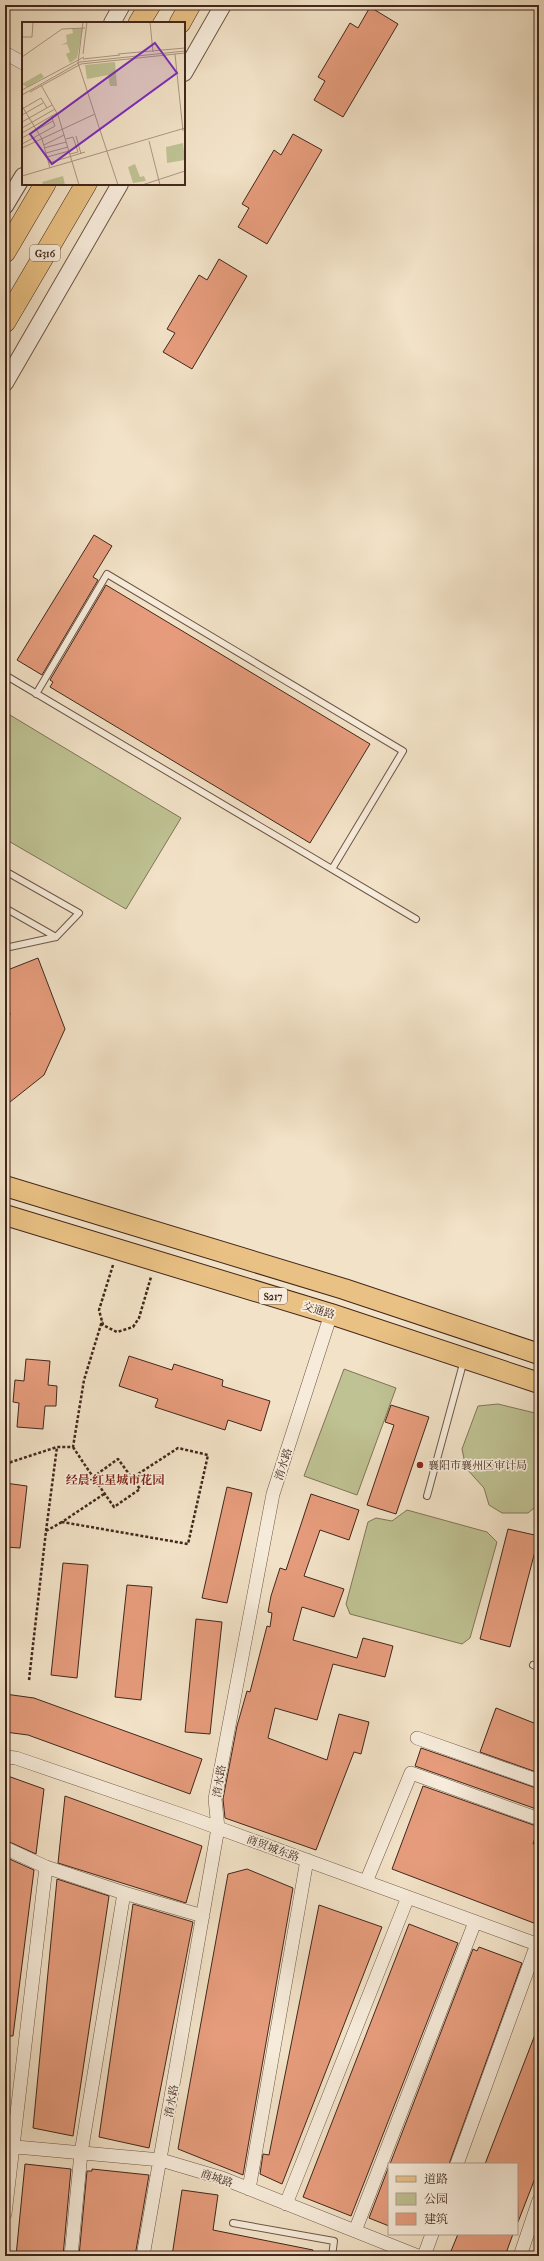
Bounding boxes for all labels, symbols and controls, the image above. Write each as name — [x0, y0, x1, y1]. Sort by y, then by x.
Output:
inset map — [22, 22, 185, 185]
road number: G316 — [30, 245, 60, 261]
road number: S217 — [259, 1288, 287, 1304]
street label: 交通路 — [301, 1299, 337, 1322]
street label: 淯水路 — [272, 1446, 295, 1482]
place label: 襄阳市襄州区审计局 — [428, 1459, 527, 1472]
marker: 襄阳市襄州区审计局 — [415, 1460, 425, 1470]
district label: 经晨·红星城市花园 — [66, 1473, 164, 1487]
street label: 淯水路 — [210, 1764, 228, 1798]
street label: 商贸城东路 — [245, 1833, 301, 1864]
street label: 淯水路 — [162, 2084, 181, 2118]
legend — [388, 2163, 518, 2235]
street label: 商城路 — [199, 2167, 235, 2190]
text: 道路 — [424, 2172, 448, 2186]
text: 公园 — [424, 2192, 448, 2206]
text: 建筑 — [424, 2212, 448, 2226]

